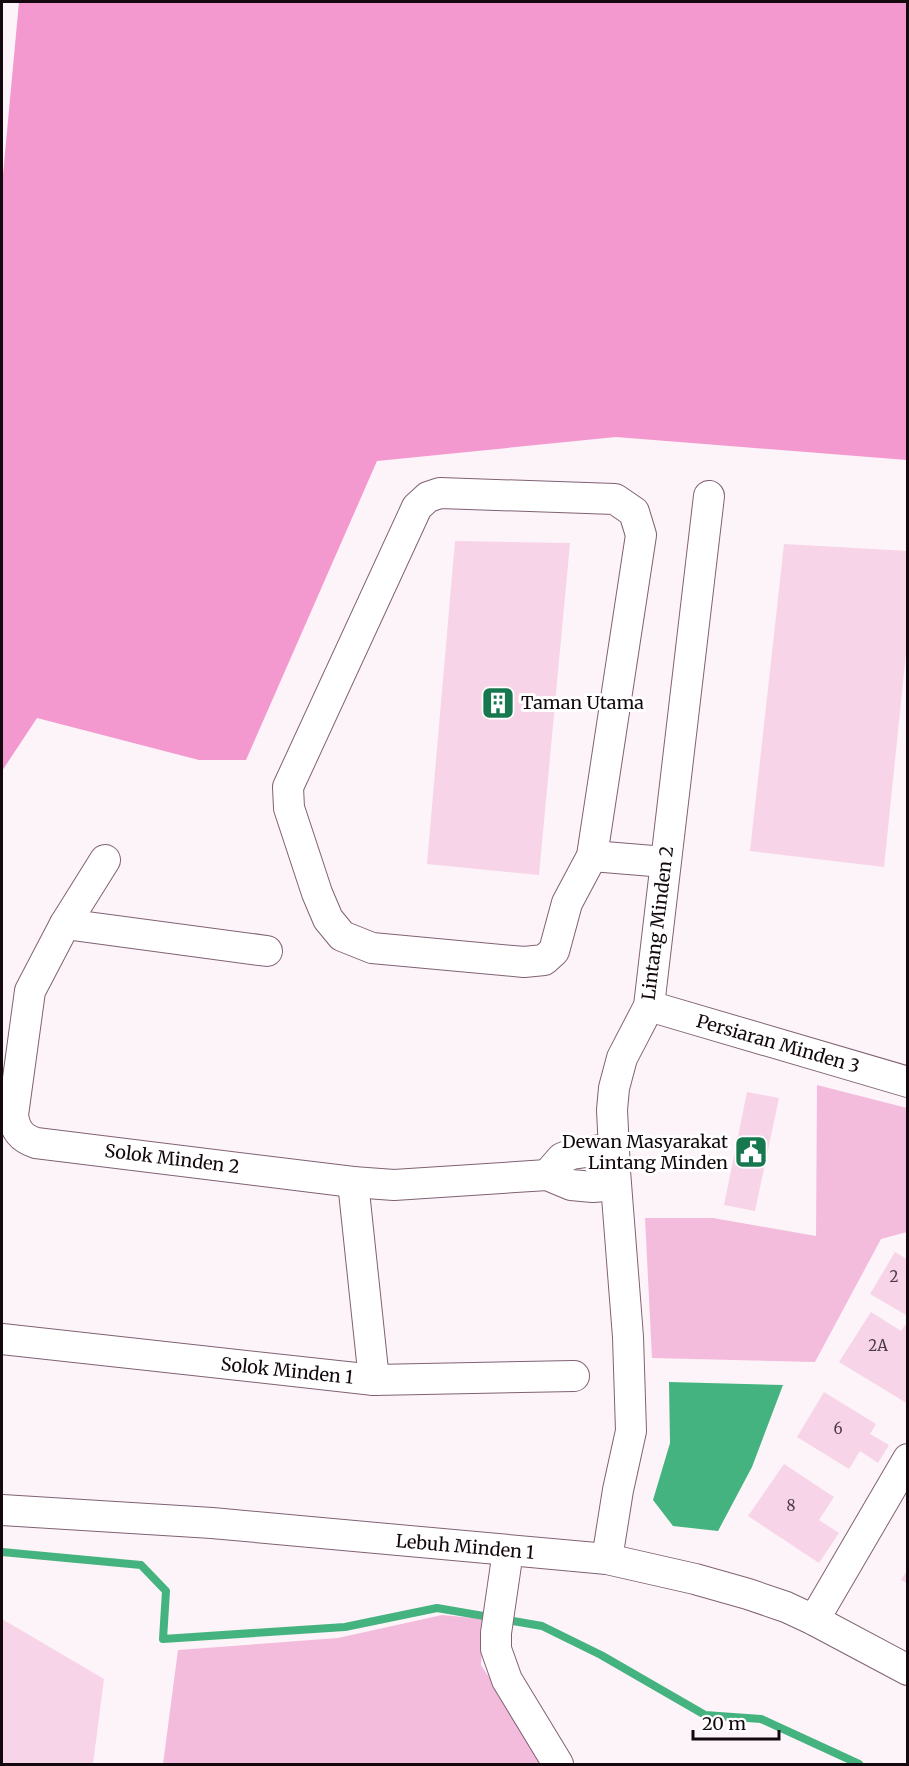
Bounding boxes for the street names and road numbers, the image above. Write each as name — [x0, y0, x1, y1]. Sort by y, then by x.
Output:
street label: Lintang Minden 2 — [637, 845, 678, 1001]
street label: Persiaran Minden 3 — [694, 1009, 862, 1078]
street label: Solok Minden 2 — [103, 1139, 241, 1178]
street label: Solok Minden 1 — [220, 1352, 354, 1389]
street label: Lebuh Minden 1 — [395, 1529, 535, 1564]

